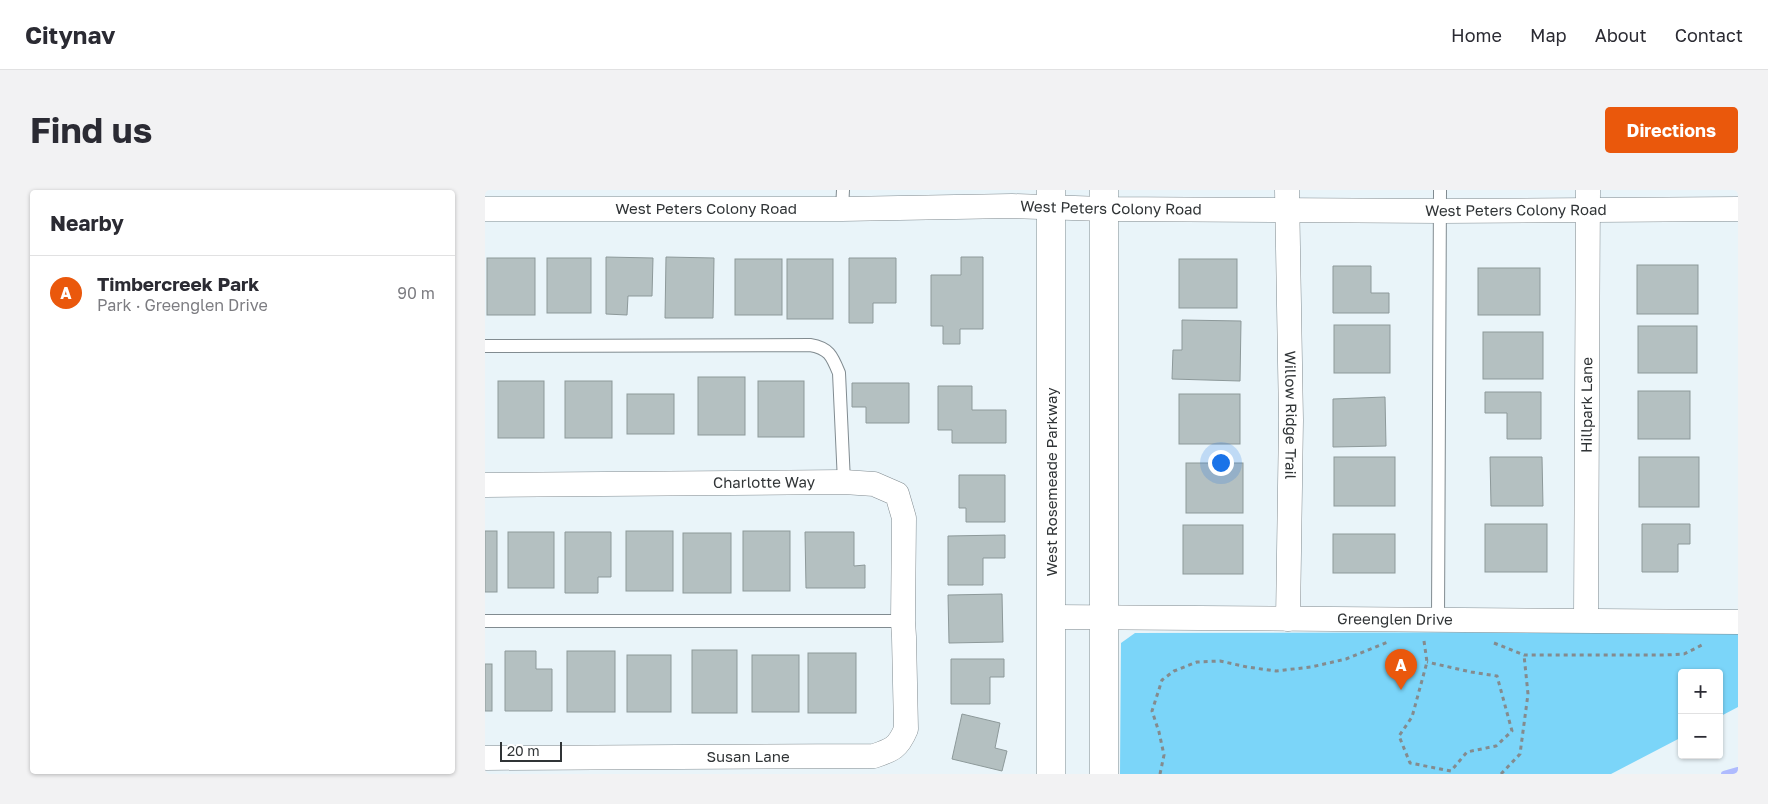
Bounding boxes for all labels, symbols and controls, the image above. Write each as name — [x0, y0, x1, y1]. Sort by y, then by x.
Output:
text: Citynav — [25, 20, 115, 49]
text: Home — [1451, 24, 1502, 46]
text: Map — [1530, 24, 1567, 46]
text: About — [1595, 24, 1647, 46]
text: Contact — [1675, 24, 1743, 46]
button: Directions — [1605, 107, 1738, 153]
text: Find us — [30, 109, 152, 151]
street label: West Peters Colony Road — [1020, 196, 1202, 218]
street label: West Peters Colony Road — [615, 199, 797, 217]
street label: West Peters Colony Road — [1425, 200, 1607, 219]
text: Nearby — [50, 210, 124, 236]
text: Timbercreek Park — [97, 272, 259, 295]
text: A — [60, 283, 72, 303]
text: 90 m — [397, 283, 435, 303]
text: Park · Greenglen Drive — [97, 295, 268, 315]
street label: Willow Ridge Trail — [1282, 350, 1301, 480]
street label: Hillpark Lane — [1577, 357, 1595, 453]
street label: West Rosemeade Parkway — [1042, 387, 1060, 577]
your location — [1208, 450, 1234, 476]
street label: Charlotte Way — [713, 472, 816, 491]
street label: Greenglen Drive — [1337, 609, 1453, 628]
pin: A — [1385, 649, 1417, 690]
map controls — [1678, 669, 1723, 759]
button: + — [1678, 669, 1723, 714]
button: − — [1678, 714, 1723, 759]
scale bar — [500, 739, 563, 762]
text: 20 m — [507, 742, 540, 759]
street label: Susan Lane — [706, 747, 790, 765]

